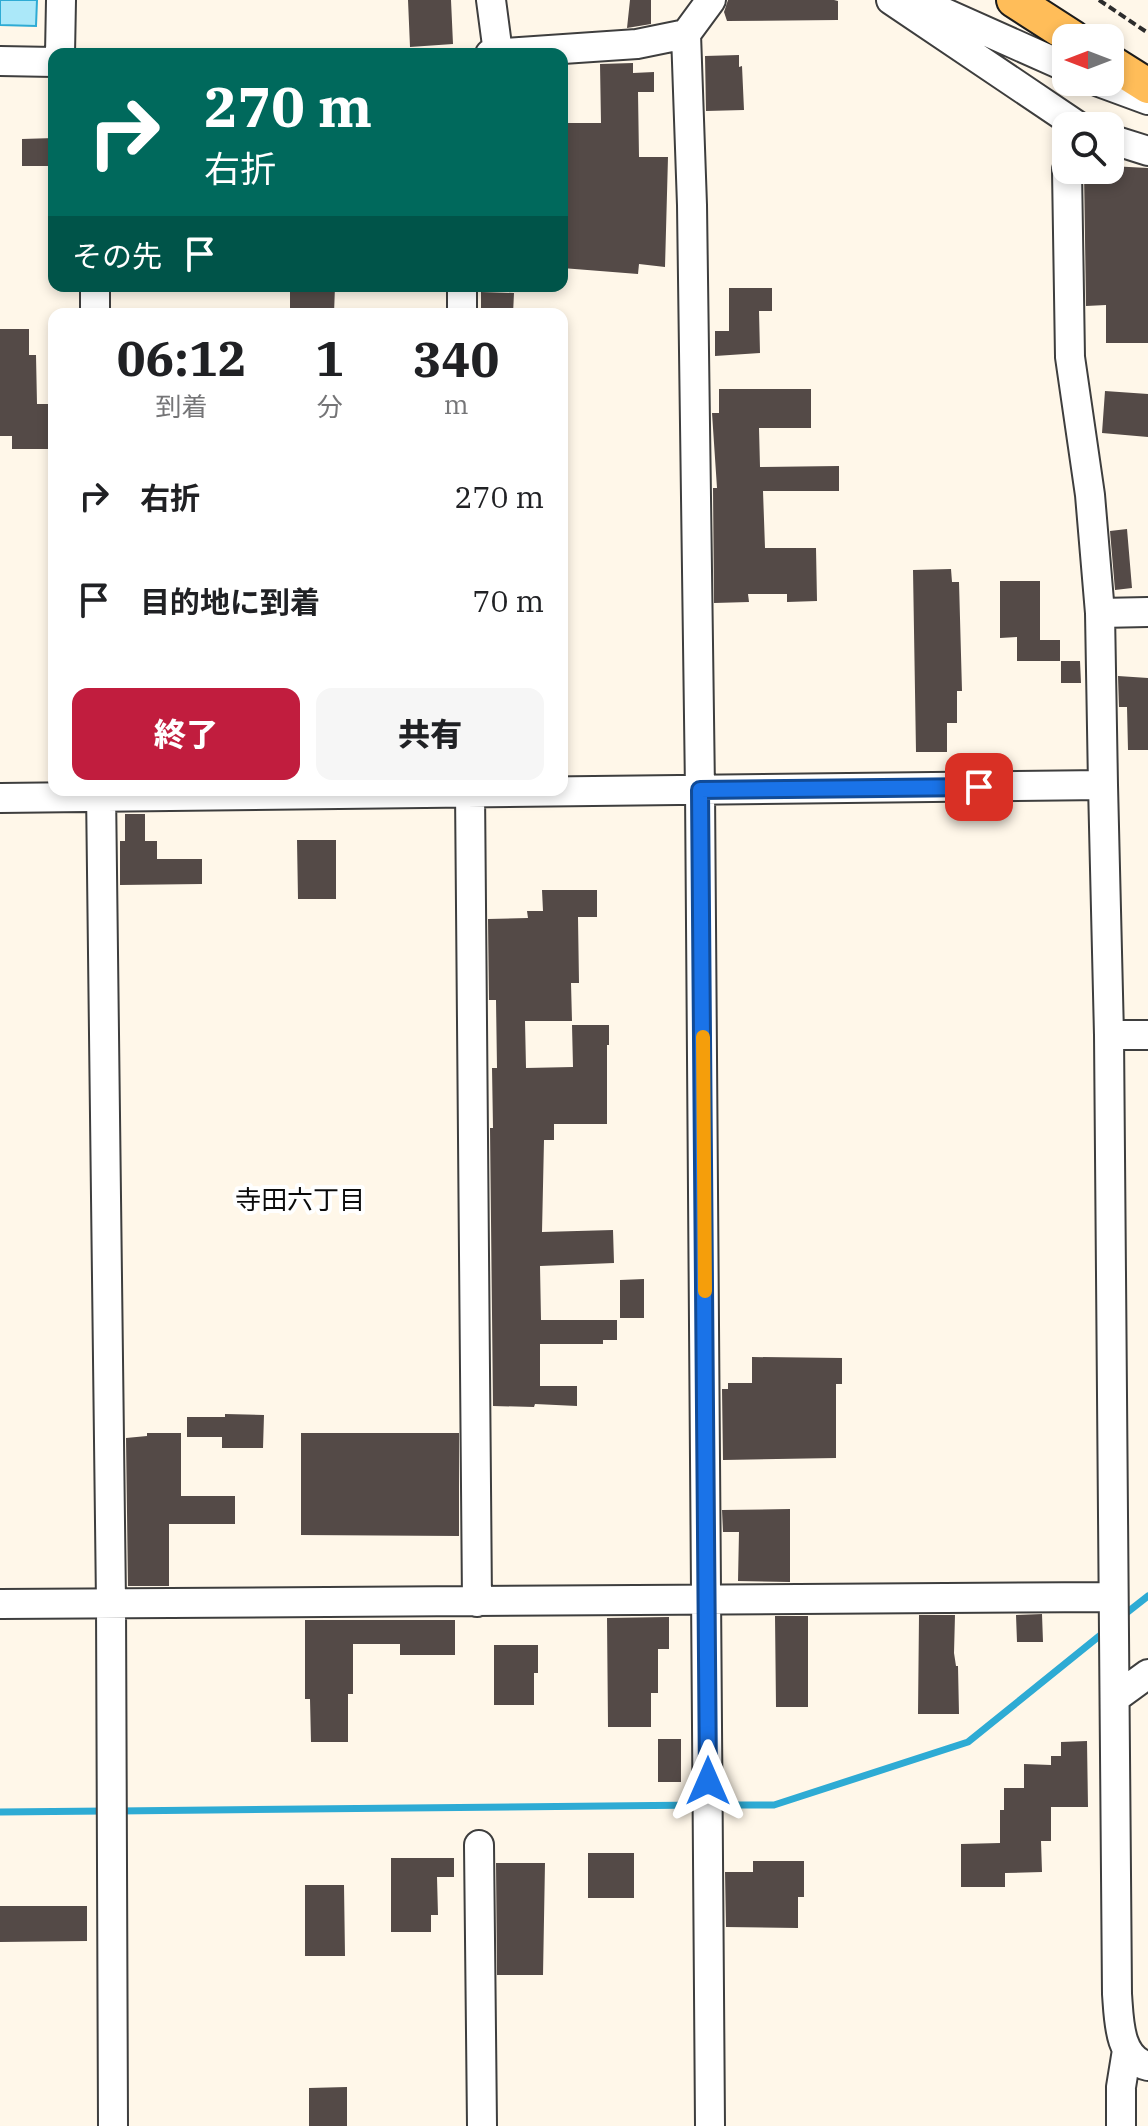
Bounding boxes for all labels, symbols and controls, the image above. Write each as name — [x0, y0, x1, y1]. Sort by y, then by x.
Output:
north arrow — [1052, 24, 1124, 96]
map controls — [1052, 24, 1124, 184]
text: 270 m — [204, 70, 372, 142]
icon: right — [72, 80, 176, 184]
button: search — [1052, 112, 1124, 184]
text: 右折 — [204, 145, 276, 192]
icon: arrive — [178, 232, 222, 276]
text: その先 — [72, 236, 162, 275]
text: 06:12 — [117, 327, 247, 389]
text: 1 — [315, 327, 344, 389]
text: 340 — [413, 328, 499, 390]
text: m — [444, 387, 468, 421]
text: 到着 — [156, 389, 208, 423]
text: 分 — [317, 389, 343, 423]
icon: right — [72, 474, 116, 518]
text: 270 m — [454, 477, 544, 516]
text: 右折 — [140, 478, 200, 517]
icon: arrive — [72, 578, 116, 622]
text: 70 m — [472, 581, 544, 620]
text: 目的地に到着 — [140, 582, 320, 621]
button: 終了 — [72, 688, 300, 780]
button: 共有 — [316, 688, 544, 780]
pin — [945, 753, 1013, 821]
icon: arrive — [957, 765, 1001, 809]
district label: 寺田六丁目 — [235, 1182, 365, 1216]
position arrow — [666, 1739, 750, 1823]

